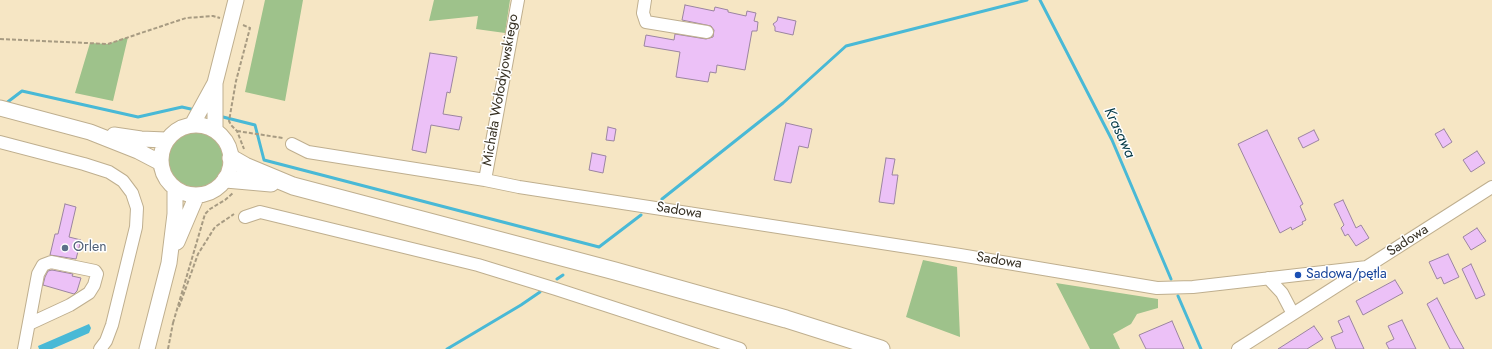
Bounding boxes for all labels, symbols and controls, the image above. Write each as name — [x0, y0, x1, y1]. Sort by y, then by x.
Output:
street label: Michała Wołodyjowskiego — [479, 13, 523, 167]
water label: Krasawa — [1099, 105, 1139, 161]
street label: Sadowa — [655, 199, 703, 223]
street label: Sadowa — [1384, 221, 1432, 261]
place label: Orlen — [73, 240, 107, 256]
marker: Orlen — [60, 243, 70, 253]
street label: Sadowa — [975, 249, 1023, 273]
place label: Sadowa/pętla — [1306, 267, 1387, 283]
marker: Sadowa/pętla — [1293, 270, 1303, 280]

